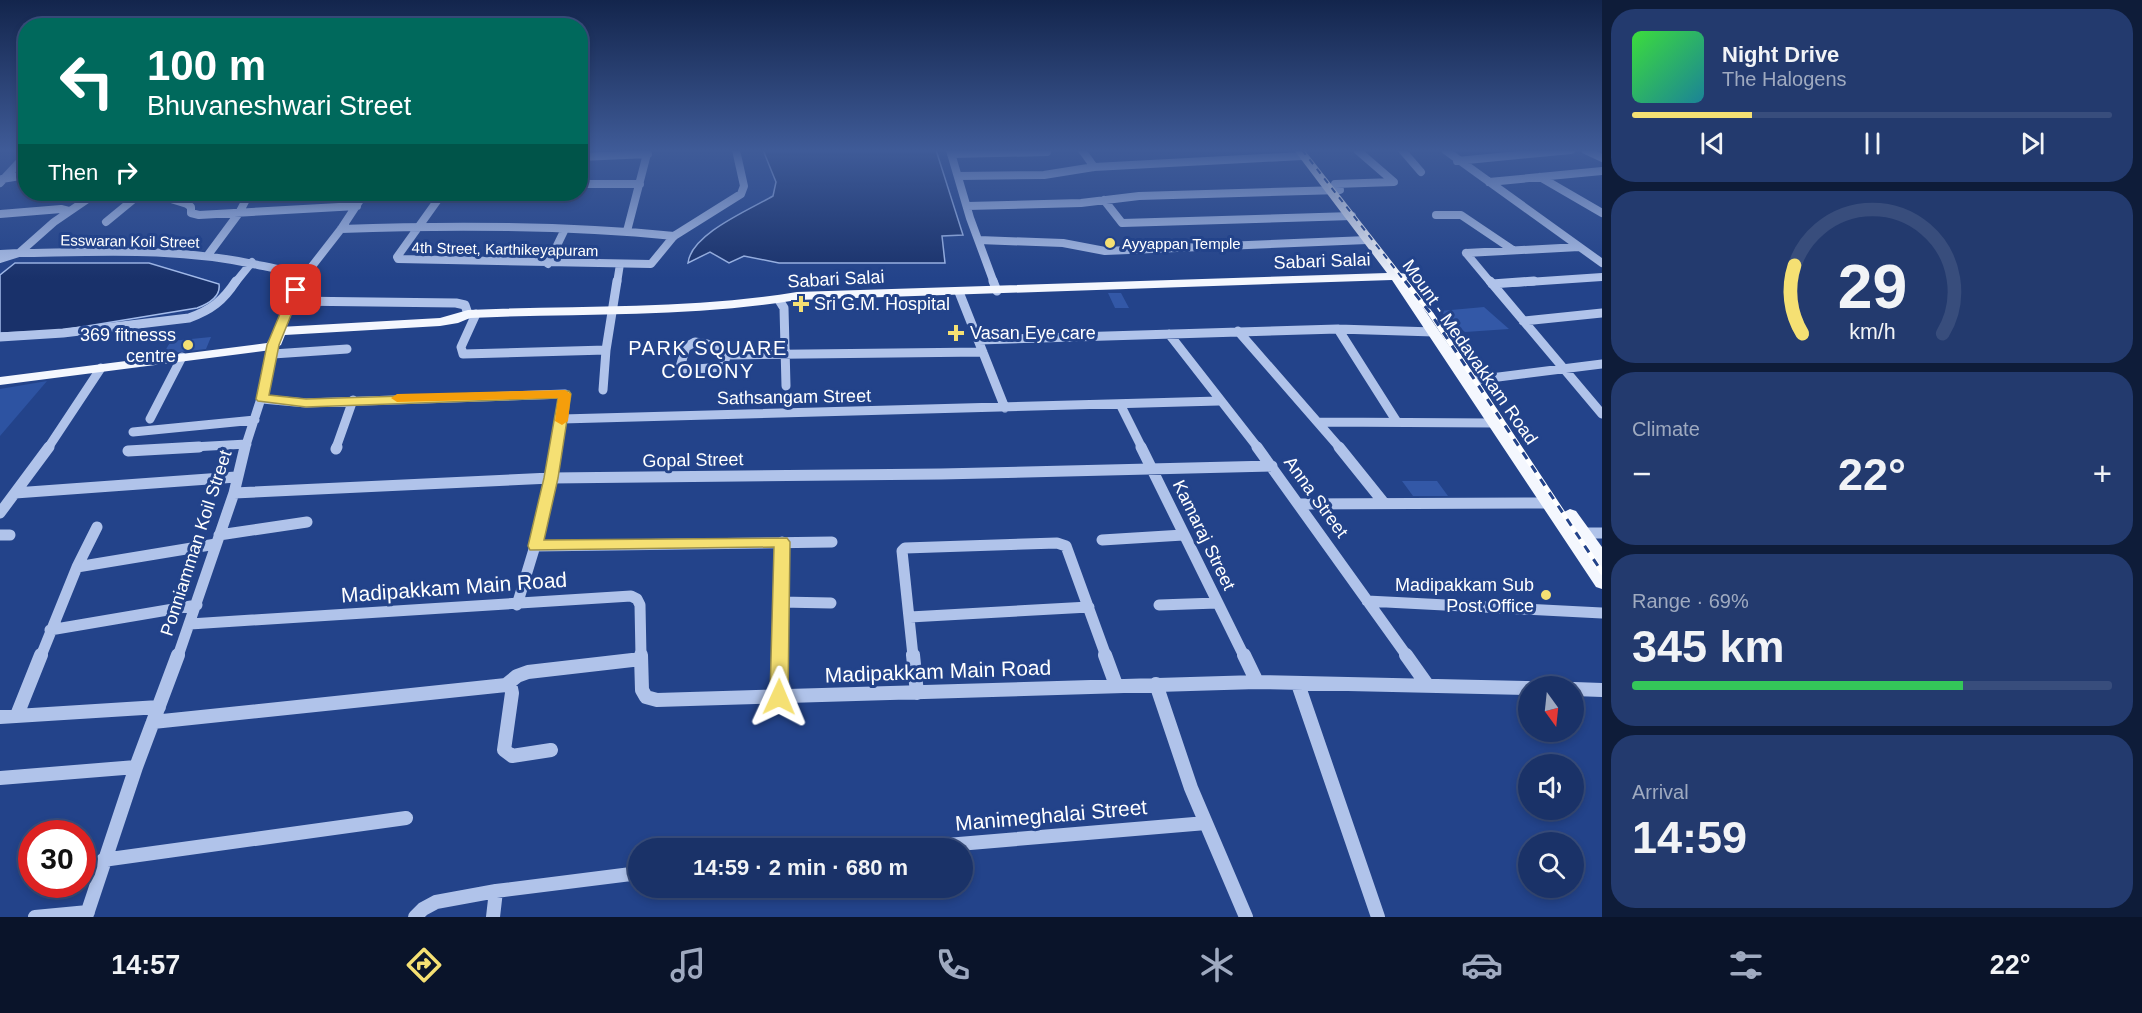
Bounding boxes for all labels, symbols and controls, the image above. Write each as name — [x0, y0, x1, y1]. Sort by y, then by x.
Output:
icon: left — [48, 42, 126, 120]
text: 100 m — [147, 42, 266, 89]
text: Night Drive — [1722, 42, 1839, 67]
text: The Halogens — [1722, 68, 1847, 90]
text: Bhuvaneshwari Street — [147, 91, 411, 121]
icon: previous — [1696, 127, 1729, 160]
icon: pause — [1856, 127, 1889, 160]
icon: next — [2016, 127, 2049, 160]
icon: right — [110, 156, 143, 189]
text: Then — [48, 160, 98, 185]
street label: Esswaran Koil Street — [60, 231, 201, 251]
place label: Ayyappan Temple — [1122, 235, 1241, 252]
marker: Ayyappan Temple — [1103, 236, 1117, 250]
street label: 4th Street, Karthikeyapuram — [411, 239, 599, 259]
street label: Sabari Salai — [1273, 249, 1371, 273]
text: 29 — [1837, 252, 1907, 321]
street label: Mount - Medavakkam Road — [1398, 256, 1542, 448]
pin — [270, 264, 321, 315]
street label: Sabari Salai — [787, 266, 885, 292]
icon: arrive — [279, 273, 312, 306]
place label: Sri G.M. Hospital — [814, 294, 950, 314]
marker: Sri G.M. Hospital — [792, 295, 810, 313]
text: km/h — [1849, 320, 1895, 344]
place label: Vasan Eye care — [970, 323, 1096, 343]
marker: Vasan Eye care — [947, 324, 965, 342]
place label: 369 fitnesss centre — [80, 325, 176, 366]
district label: PARK SQUARE COLONY — [628, 337, 788, 382]
marker: 369 fitnesss centre — [181, 338, 195, 352]
street label: Sathsangam Street — [717, 386, 871, 408]
text: Climate — [1632, 418, 1700, 440]
street label: Ponniamman Koil Street — [156, 448, 236, 638]
street label: Gopal Street — [642, 449, 744, 471]
text: 22° — [1838, 449, 1906, 500]
street label: Anna Street — [1280, 453, 1352, 541]
text: − — [1632, 455, 1651, 492]
text: + — [2093, 455, 2112, 492]
street label: Kamaraj Street — [1169, 477, 1239, 593]
street label: Madipakkam Main Road — [340, 568, 568, 606]
place label: Madipakkam Sub Post Office — [1395, 575, 1534, 616]
marker: Madipakkam Sub Post Office — [1539, 588, 1553, 602]
text: Range · 69% — [1632, 590, 1749, 612]
text: 345 km — [1632, 621, 1785, 672]
street label: Madipakkam Main Road — [824, 656, 1052, 686]
position arrow — [747, 665, 811, 729]
north arrow — [1518, 676, 1584, 742]
map controls — [1518, 676, 1584, 898]
button: sound — [1518, 754, 1584, 820]
text: Arrival — [1632, 781, 1689, 803]
street label: Manimeghalai Street — [954, 795, 1148, 835]
text: 14:59 — [1632, 812, 1747, 863]
speed limit sign: 30 — [18, 820, 96, 898]
button: search — [1518, 832, 1584, 898]
text: 14:59 · 2 min · 680 m — [693, 855, 908, 880]
icon: directions — [403, 944, 445, 986]
icon: music — [667, 944, 709, 986]
icon: phone — [932, 944, 974, 986]
icon: climate — [1196, 944, 1238, 986]
icon: car — [1461, 944, 1503, 986]
icon: filters — [1725, 944, 1767, 986]
text: 14:57 — [111, 950, 180, 980]
text: 22° — [1990, 950, 2031, 980]

